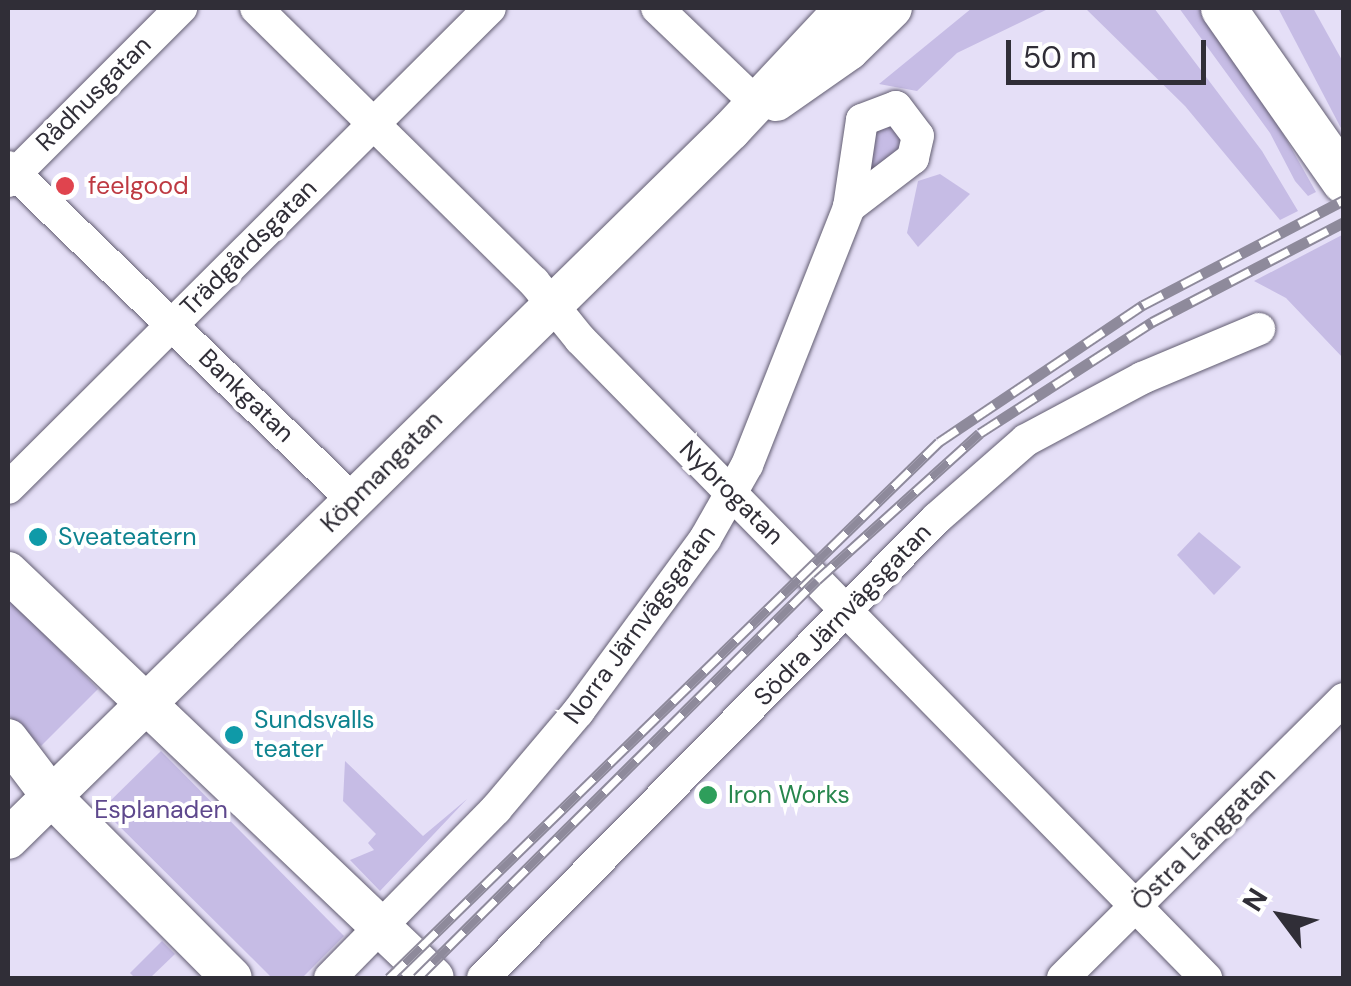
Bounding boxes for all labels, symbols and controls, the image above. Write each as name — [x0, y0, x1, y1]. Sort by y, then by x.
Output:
scale bar — [1011, 20, 1211, 82]
street label: Rådhusgatan — [30, 30, 158, 158]
text: 50 m — [1023, 38, 1097, 77]
place label: feelgood — [88, 171, 189, 201]
marker: feelgood — [52, 173, 78, 199]
street label: Trädgårdsgatan — [175, 174, 323, 322]
street label: Bankgatan — [192, 343, 300, 449]
street label: Köpmangatan — [315, 405, 449, 539]
street label: Nybrogatan — [673, 435, 789, 551]
street label: Södra Järnvägsgatan — [748, 518, 938, 712]
street label: Norra Järnvägsgatan — [558, 520, 722, 730]
place label: Sveateatern — [58, 522, 197, 552]
marker: Sveateatern — [27, 526, 49, 548]
place label: Sundsvalls teater — [254, 706, 375, 765]
marker: Sundsvalls teater — [223, 724, 245, 746]
street label: Östra Långgatan — [1126, 761, 1282, 917]
place label: Iron Works — [728, 780, 850, 810]
marker: Iron Works — [697, 784, 719, 806]
park label: Esplanaden — [94, 795, 228, 825]
north arrow — [1231, 866, 1331, 966]
text: N — [1234, 881, 1276, 918]

